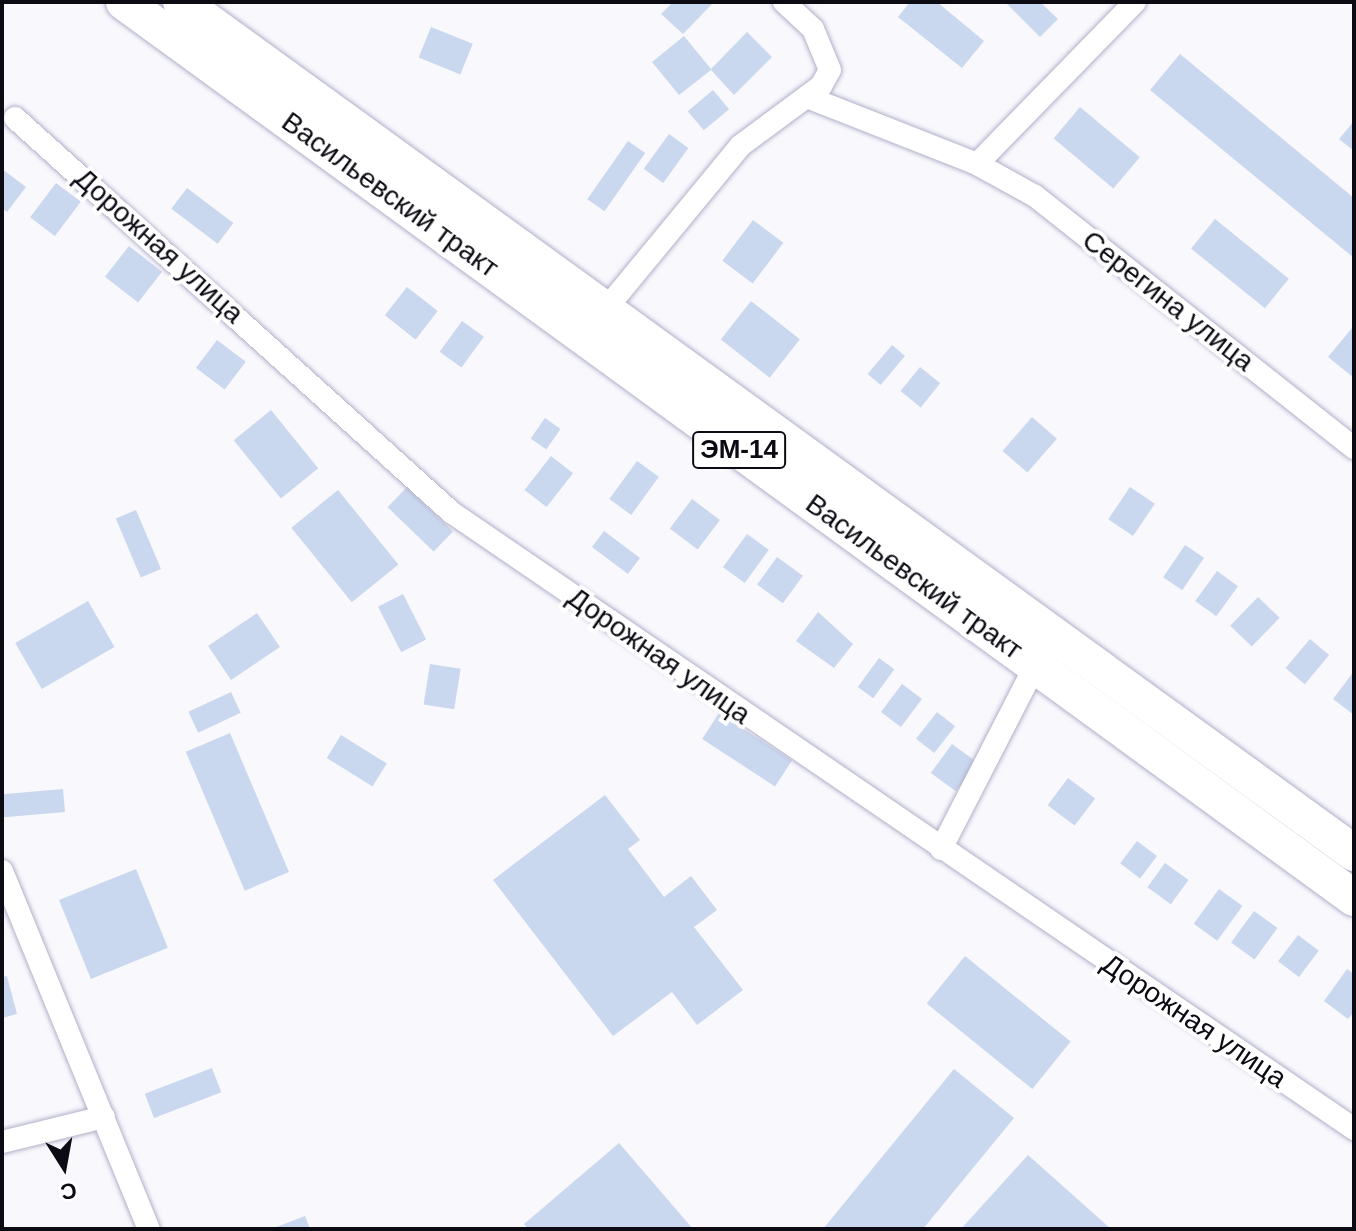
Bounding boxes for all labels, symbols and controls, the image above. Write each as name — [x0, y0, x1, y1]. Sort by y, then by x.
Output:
street label: Васильевский тракт — [275, 105, 505, 285]
street label: Дорожная улица — [68, 161, 250, 331]
street label: Серегина улица — [1075, 224, 1261, 378]
road number: ЭМ-14 — [691, 428, 787, 472]
street label: Васильевский тракт — [799, 487, 1029, 667]
street label: Дорожная улица — [561, 580, 757, 732]
street label: Дорожная улица — [1095, 947, 1293, 1095]
north arrow — [24, 1127, 104, 1207]
text: С — [58, 1177, 79, 1205]

